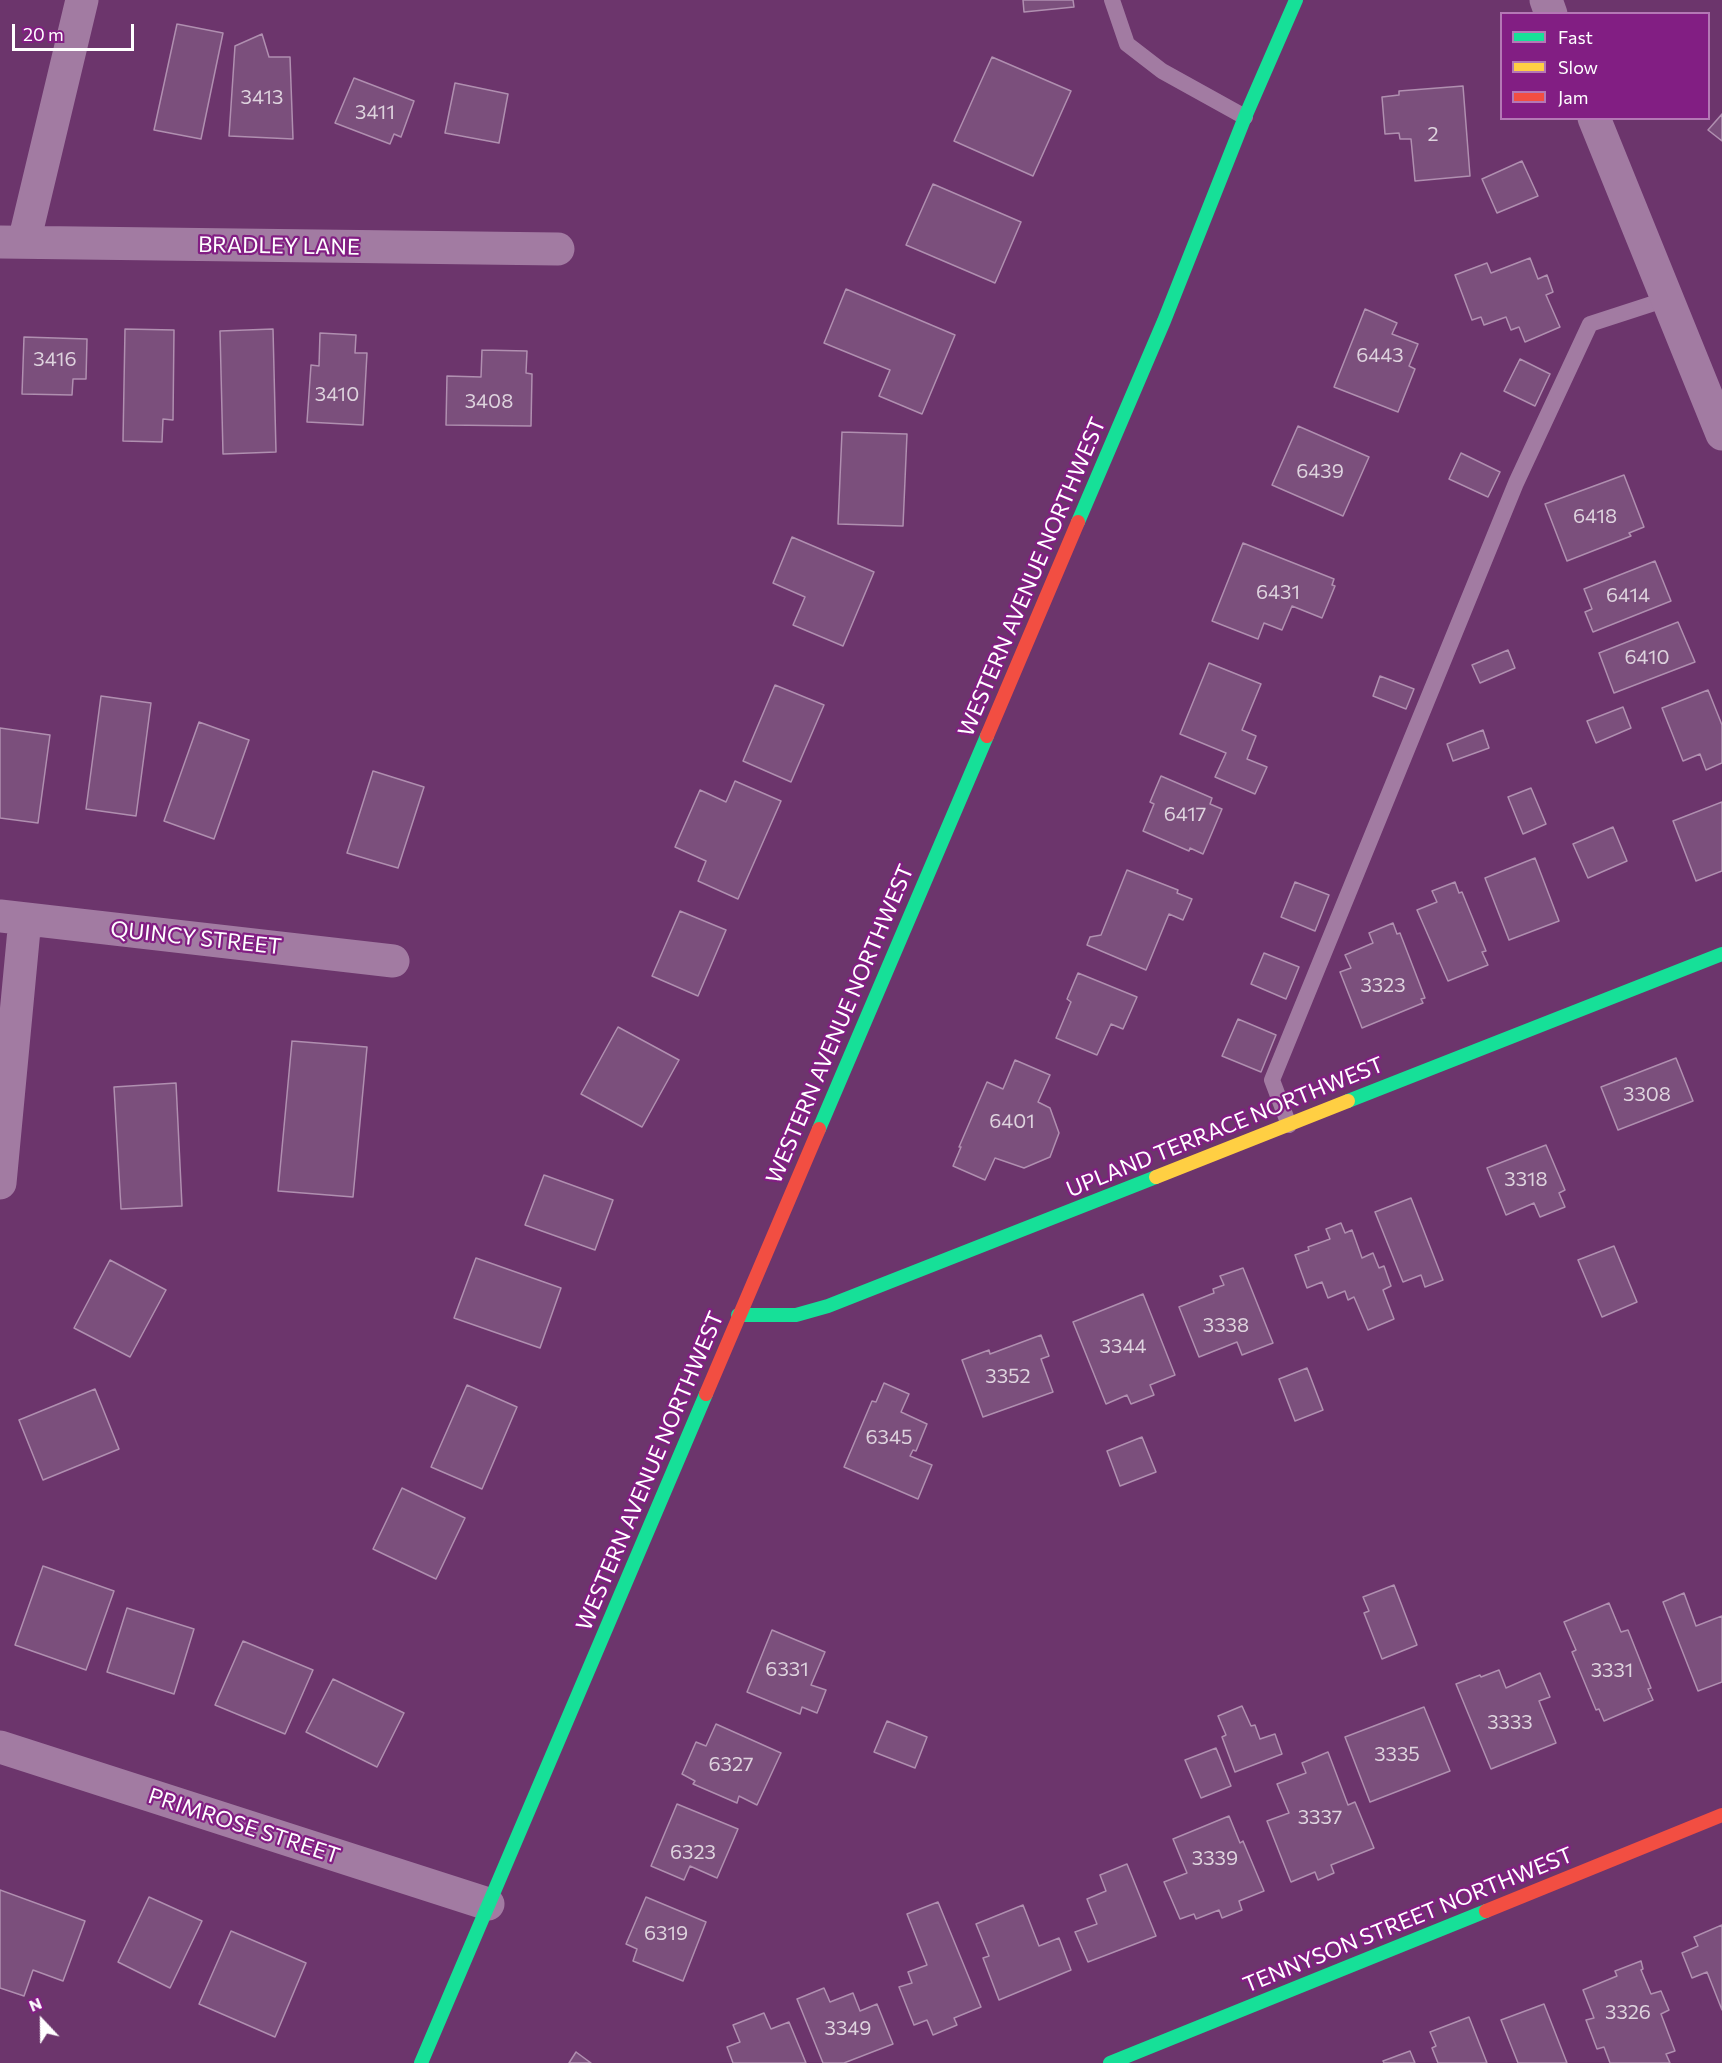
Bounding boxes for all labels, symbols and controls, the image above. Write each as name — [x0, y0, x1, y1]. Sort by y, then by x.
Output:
scale bar — [15, 12, 136, 50]
legend — [1500, 12, 1710, 120]
text: 20 m — [23, 23, 64, 45]
text: Fast — [1558, 26, 1593, 48]
text: Slow — [1558, 56, 1598, 78]
house number: 3413 — [241, 85, 283, 109]
text: Jam — [1558, 86, 1588, 108]
house number: 3411 — [355, 100, 395, 124]
house number: 2 — [1427, 122, 1439, 146]
street label: BRADLEY LANE — [198, 231, 360, 261]
house number: 6443 — [1356, 343, 1404, 367]
house number: 3416 — [33, 347, 77, 371]
house number: 3410 — [315, 382, 359, 406]
house number: 3408 — [465, 389, 513, 413]
street label: WESTERN AVENUE NORTHWEST — [953, 413, 1111, 741]
house number: 6439 — [1296, 459, 1344, 483]
house number: 6418 — [1573, 504, 1617, 528]
house number: 6431 — [1256, 580, 1300, 604]
house number: 6414 — [1606, 583, 1650, 607]
house number: 6410 — [1624, 645, 1670, 669]
house number: 6417 — [1164, 802, 1206, 826]
street label: WESTERN AVENUE NORTHWEST — [761, 860, 919, 1188]
street label: QUINCY STREET — [109, 916, 283, 960]
house number: 3323 — [1360, 973, 1406, 997]
street label: UPLAND TERRACE NORTHWEST — [1063, 1051, 1387, 1203]
house number: 3308 — [1623, 1082, 1671, 1106]
house number: 6401 — [989, 1109, 1035, 1133]
house number: 3318 — [1504, 1167, 1548, 1191]
street label: WESTERN AVENUE NORTHWEST — [571, 1307, 729, 1635]
house number: 3338 — [1203, 1313, 1249, 1337]
house number: 3344 — [1100, 1334, 1146, 1358]
house number: 3352 — [985, 1364, 1031, 1388]
house number: 6345 — [866, 1425, 912, 1449]
house number: 6331 — [765, 1657, 809, 1681]
house number: 3331 — [1591, 1658, 1633, 1682]
house number: 3333 — [1487, 1710, 1533, 1734]
house number: 3335 — [1374, 1742, 1420, 1766]
house number: 6327 — [708, 1752, 754, 1776]
street label: PRIMROSE STREET — [145, 1783, 343, 1869]
house number: 3337 — [1298, 1805, 1342, 1829]
house number: 6323 — [670, 1840, 716, 1864]
street label: TENNYSON STREET NORTHWEST — [1239, 1842, 1577, 1998]
house number: 3339 — [1192, 1846, 1238, 1870]
house number: 6319 — [644, 1921, 688, 1945]
north arrow — [12, 1991, 72, 2051]
text: N — [26, 1993, 44, 2015]
house number: 3326 — [1605, 2000, 1651, 2024]
house number: 3349 — [825, 2016, 871, 2040]

